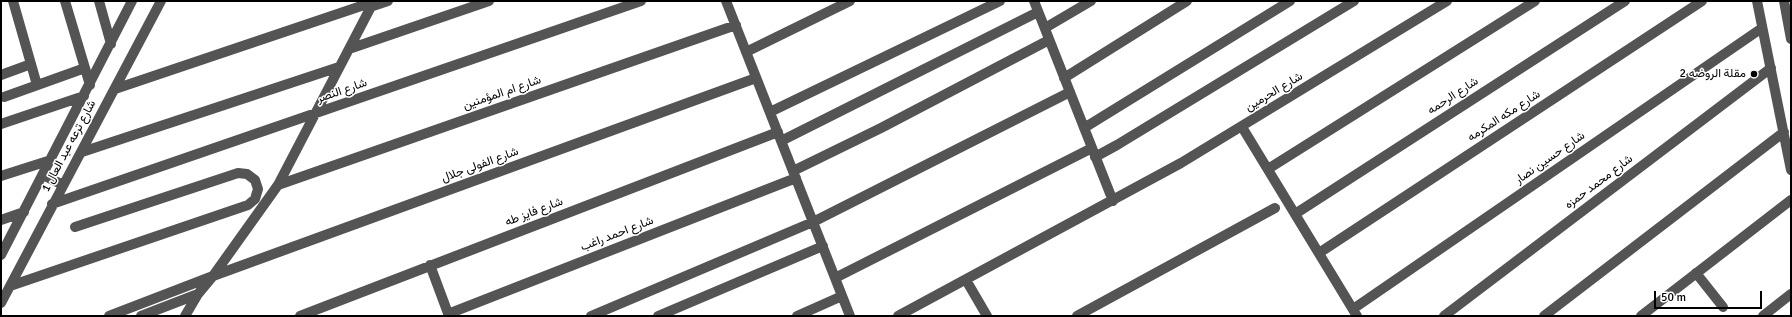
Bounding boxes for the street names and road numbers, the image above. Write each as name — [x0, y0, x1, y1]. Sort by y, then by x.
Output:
street label: شارع الحرمين — [1243, 69, 1305, 115]
street label: شارع ام المؤمنين — [461, 73, 543, 113]
street label: شارع الرحمه — [1425, 74, 1481, 118]
street label: شارع النصر — [315, 76, 369, 106]
street label: شارع مكه المكرمه — [1465, 87, 1543, 145]
street label: شارع ترعه عبد العال 1 — [39, 98, 99, 194]
street label: شارع حسين نصار — [1512, 129, 1588, 187]
street label: شارع الفولى جلال — [439, 144, 521, 186]
street label: شارع محمد حمزه — [1562, 152, 1636, 212]
street label: شارع فايز طه — [503, 194, 565, 230]
street label: شارع احمد راغب — [578, 213, 656, 255]

